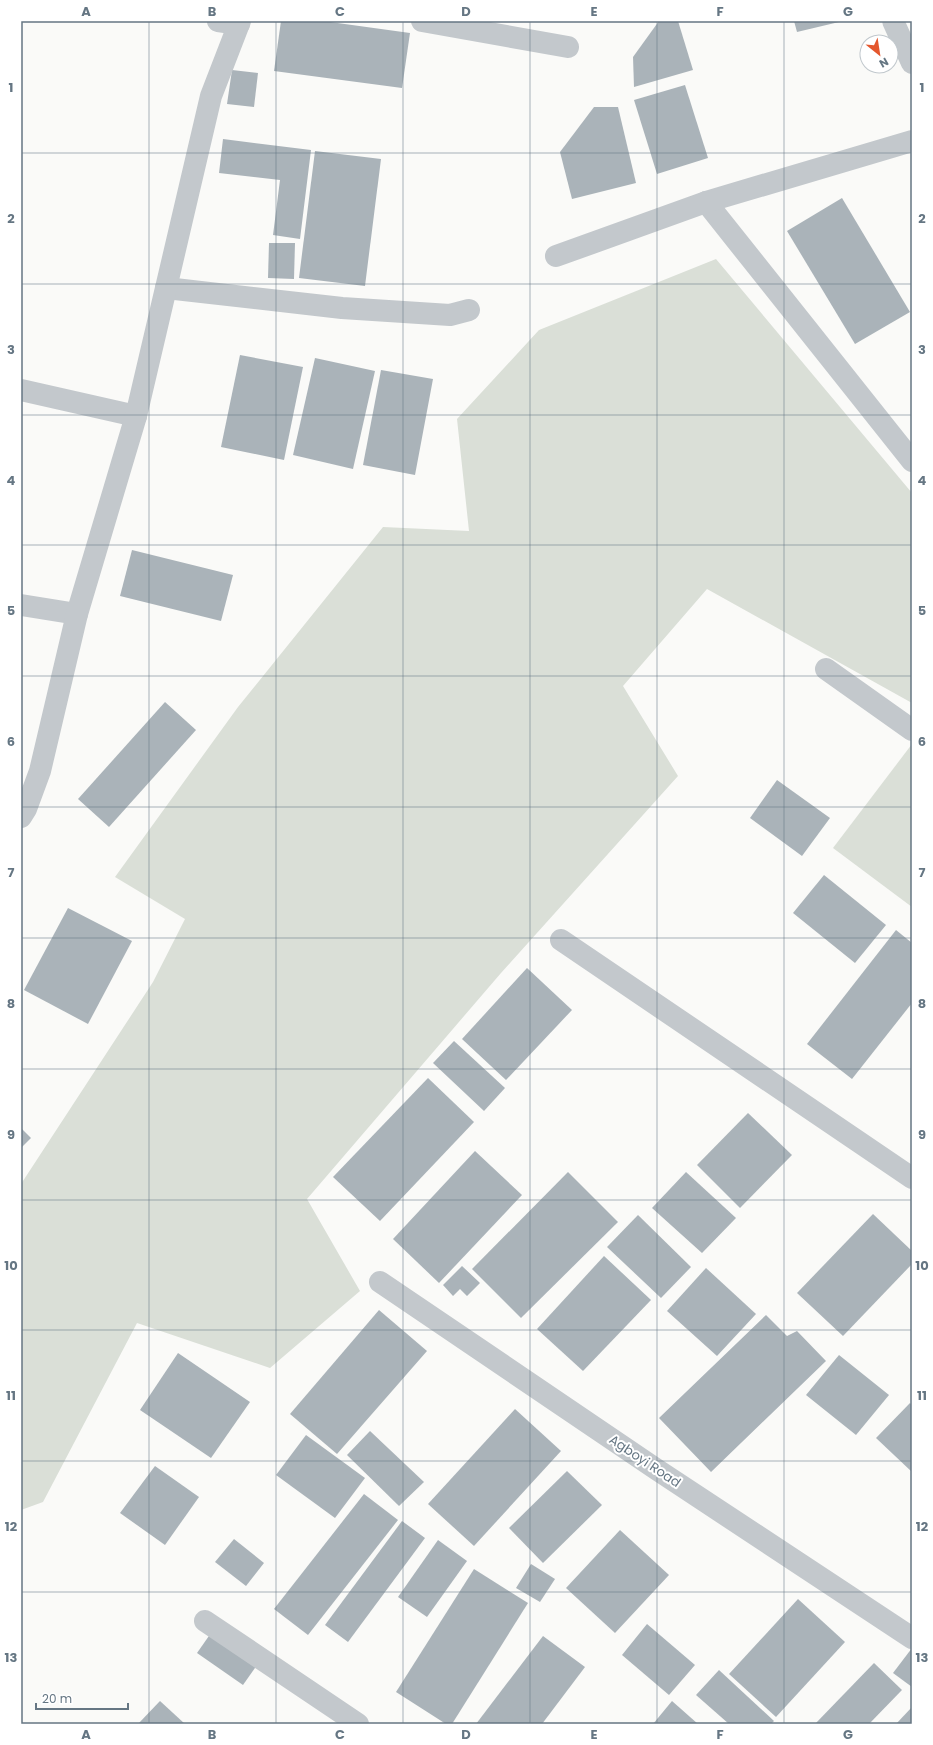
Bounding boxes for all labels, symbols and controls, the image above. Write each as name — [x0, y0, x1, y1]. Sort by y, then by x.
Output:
text: A — [81, 2, 91, 21]
text: B — [208, 2, 217, 21]
text: C — [335, 2, 345, 21]
text: D — [461, 2, 471, 21]
text: E — [590, 2, 598, 21]
text: F — [716, 2, 724, 21]
text: G — [843, 2, 853, 21]
north arrow — [859, 34, 899, 74]
text: N — [876, 54, 892, 72]
text: 1 — [9, 78, 13, 97]
text: 1 — [920, 78, 924, 97]
text: 2 — [7, 209, 15, 228]
text: 2 — [918, 209, 926, 228]
text: 3 — [7, 340, 15, 359]
text: 3 — [918, 340, 926, 359]
text: 4 — [7, 471, 16, 490]
text: 4 — [918, 471, 927, 490]
text: 5 — [7, 601, 15, 620]
text: 5 — [918, 601, 926, 620]
text: 6 — [7, 732, 15, 751]
text: 6 — [918, 732, 926, 751]
text: 7 — [8, 863, 15, 882]
text: 7 — [919, 863, 926, 882]
text: 8 — [7, 994, 15, 1013]
text: 8 — [918, 994, 926, 1013]
text: 9 — [7, 1125, 15, 1144]
text: 9 — [918, 1125, 926, 1144]
text: 10 — [4, 1256, 18, 1275]
text: 10 — [915, 1256, 929, 1275]
text: 11 — [6, 1386, 16, 1405]
text: 11 — [917, 1386, 927, 1405]
street label: Agboyi Road — [606, 1430, 684, 1492]
text: 12 — [5, 1517, 18, 1536]
text: 12 — [916, 1517, 929, 1536]
text: 13 — [5, 1648, 18, 1667]
text: 13 — [916, 1648, 929, 1667]
scale bar — [36, 1685, 128, 1711]
text: 20 m — [42, 1690, 72, 1707]
text: A — [81, 1725, 91, 1744]
text: B — [208, 1725, 217, 1744]
text: C — [335, 1725, 345, 1744]
text: D — [461, 1725, 471, 1744]
text: E — [590, 1725, 598, 1744]
text: F — [716, 1725, 724, 1744]
text: G — [843, 1725, 853, 1744]

